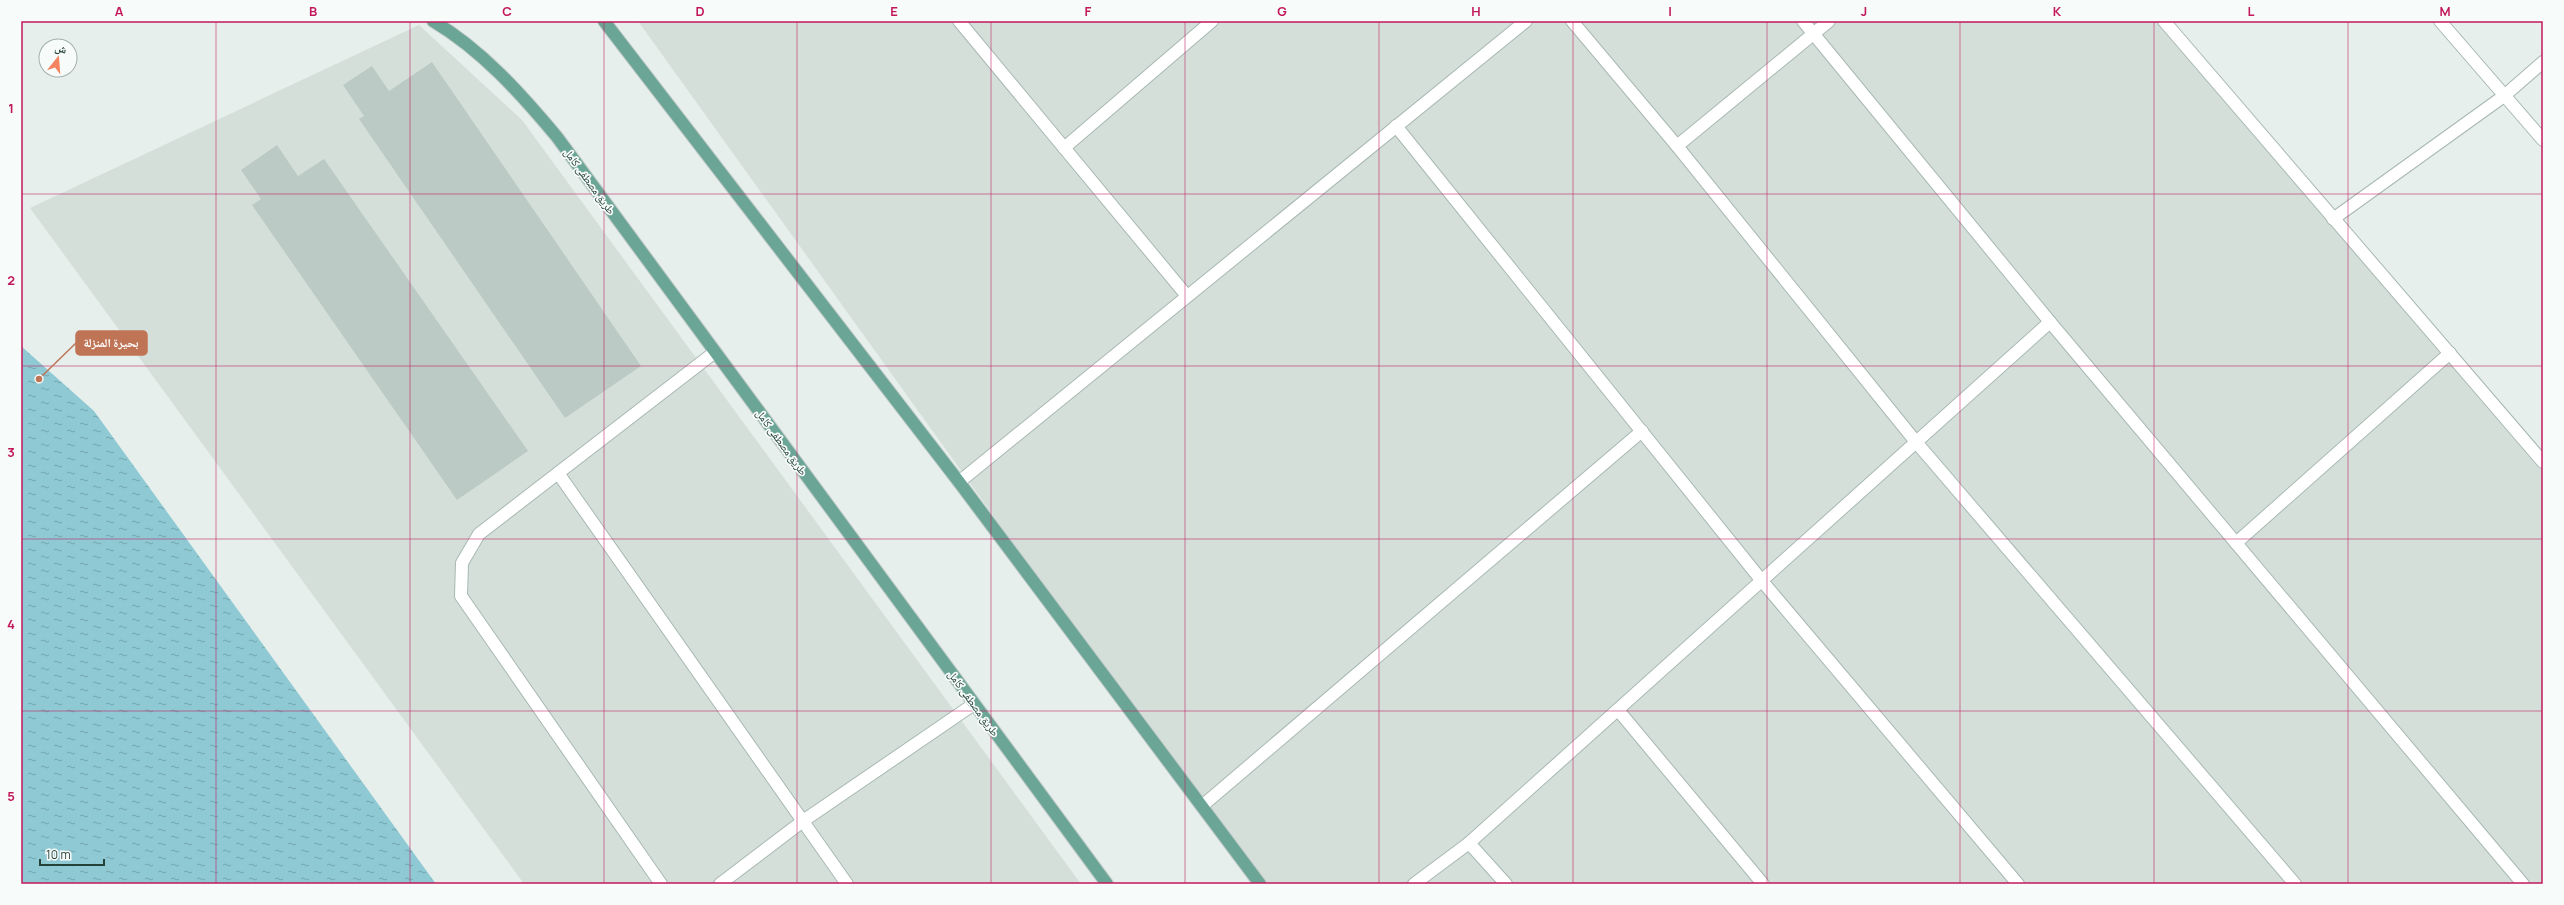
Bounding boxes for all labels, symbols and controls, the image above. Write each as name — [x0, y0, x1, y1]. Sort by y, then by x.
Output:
text: A — [115, 2, 124, 20]
text: B — [309, 2, 317, 20]
text: C — [502, 2, 512, 20]
text: D — [695, 2, 705, 20]
text: E — [890, 2, 898, 20]
text: F — [1085, 2, 1092, 20]
text: G — [1277, 2, 1287, 20]
text: H — [1471, 2, 1481, 20]
text: I — [1668, 2, 1672, 20]
text: J — [1861, 2, 1867, 20]
text: K — [2053, 2, 2062, 20]
text: L — [2248, 2, 2255, 20]
text: M — [2439, 2, 2451, 20]
north arrow — [38, 38, 78, 78]
text: ش — [53, 39, 69, 58]
text: 1 — [8, 99, 14, 117]
street label: طريق مصطفى كامل — [561, 145, 619, 217]
text: 2 — [7, 271, 15, 289]
callout: بحيرة المنزلة — [76, 331, 147, 355]
text: بحيرة المنزلة — [83, 334, 139, 351]
street label: طريق مصطفى كامل — [753, 406, 811, 478]
text: 3 — [7, 443, 15, 461]
text: 4 — [7, 615, 15, 633]
street label: طريق مصطفى كامل — [945, 667, 1003, 739]
text: 5 — [7, 787, 15, 805]
scale bar — [40, 841, 104, 867]
text: 10 m — [46, 846, 71, 863]

